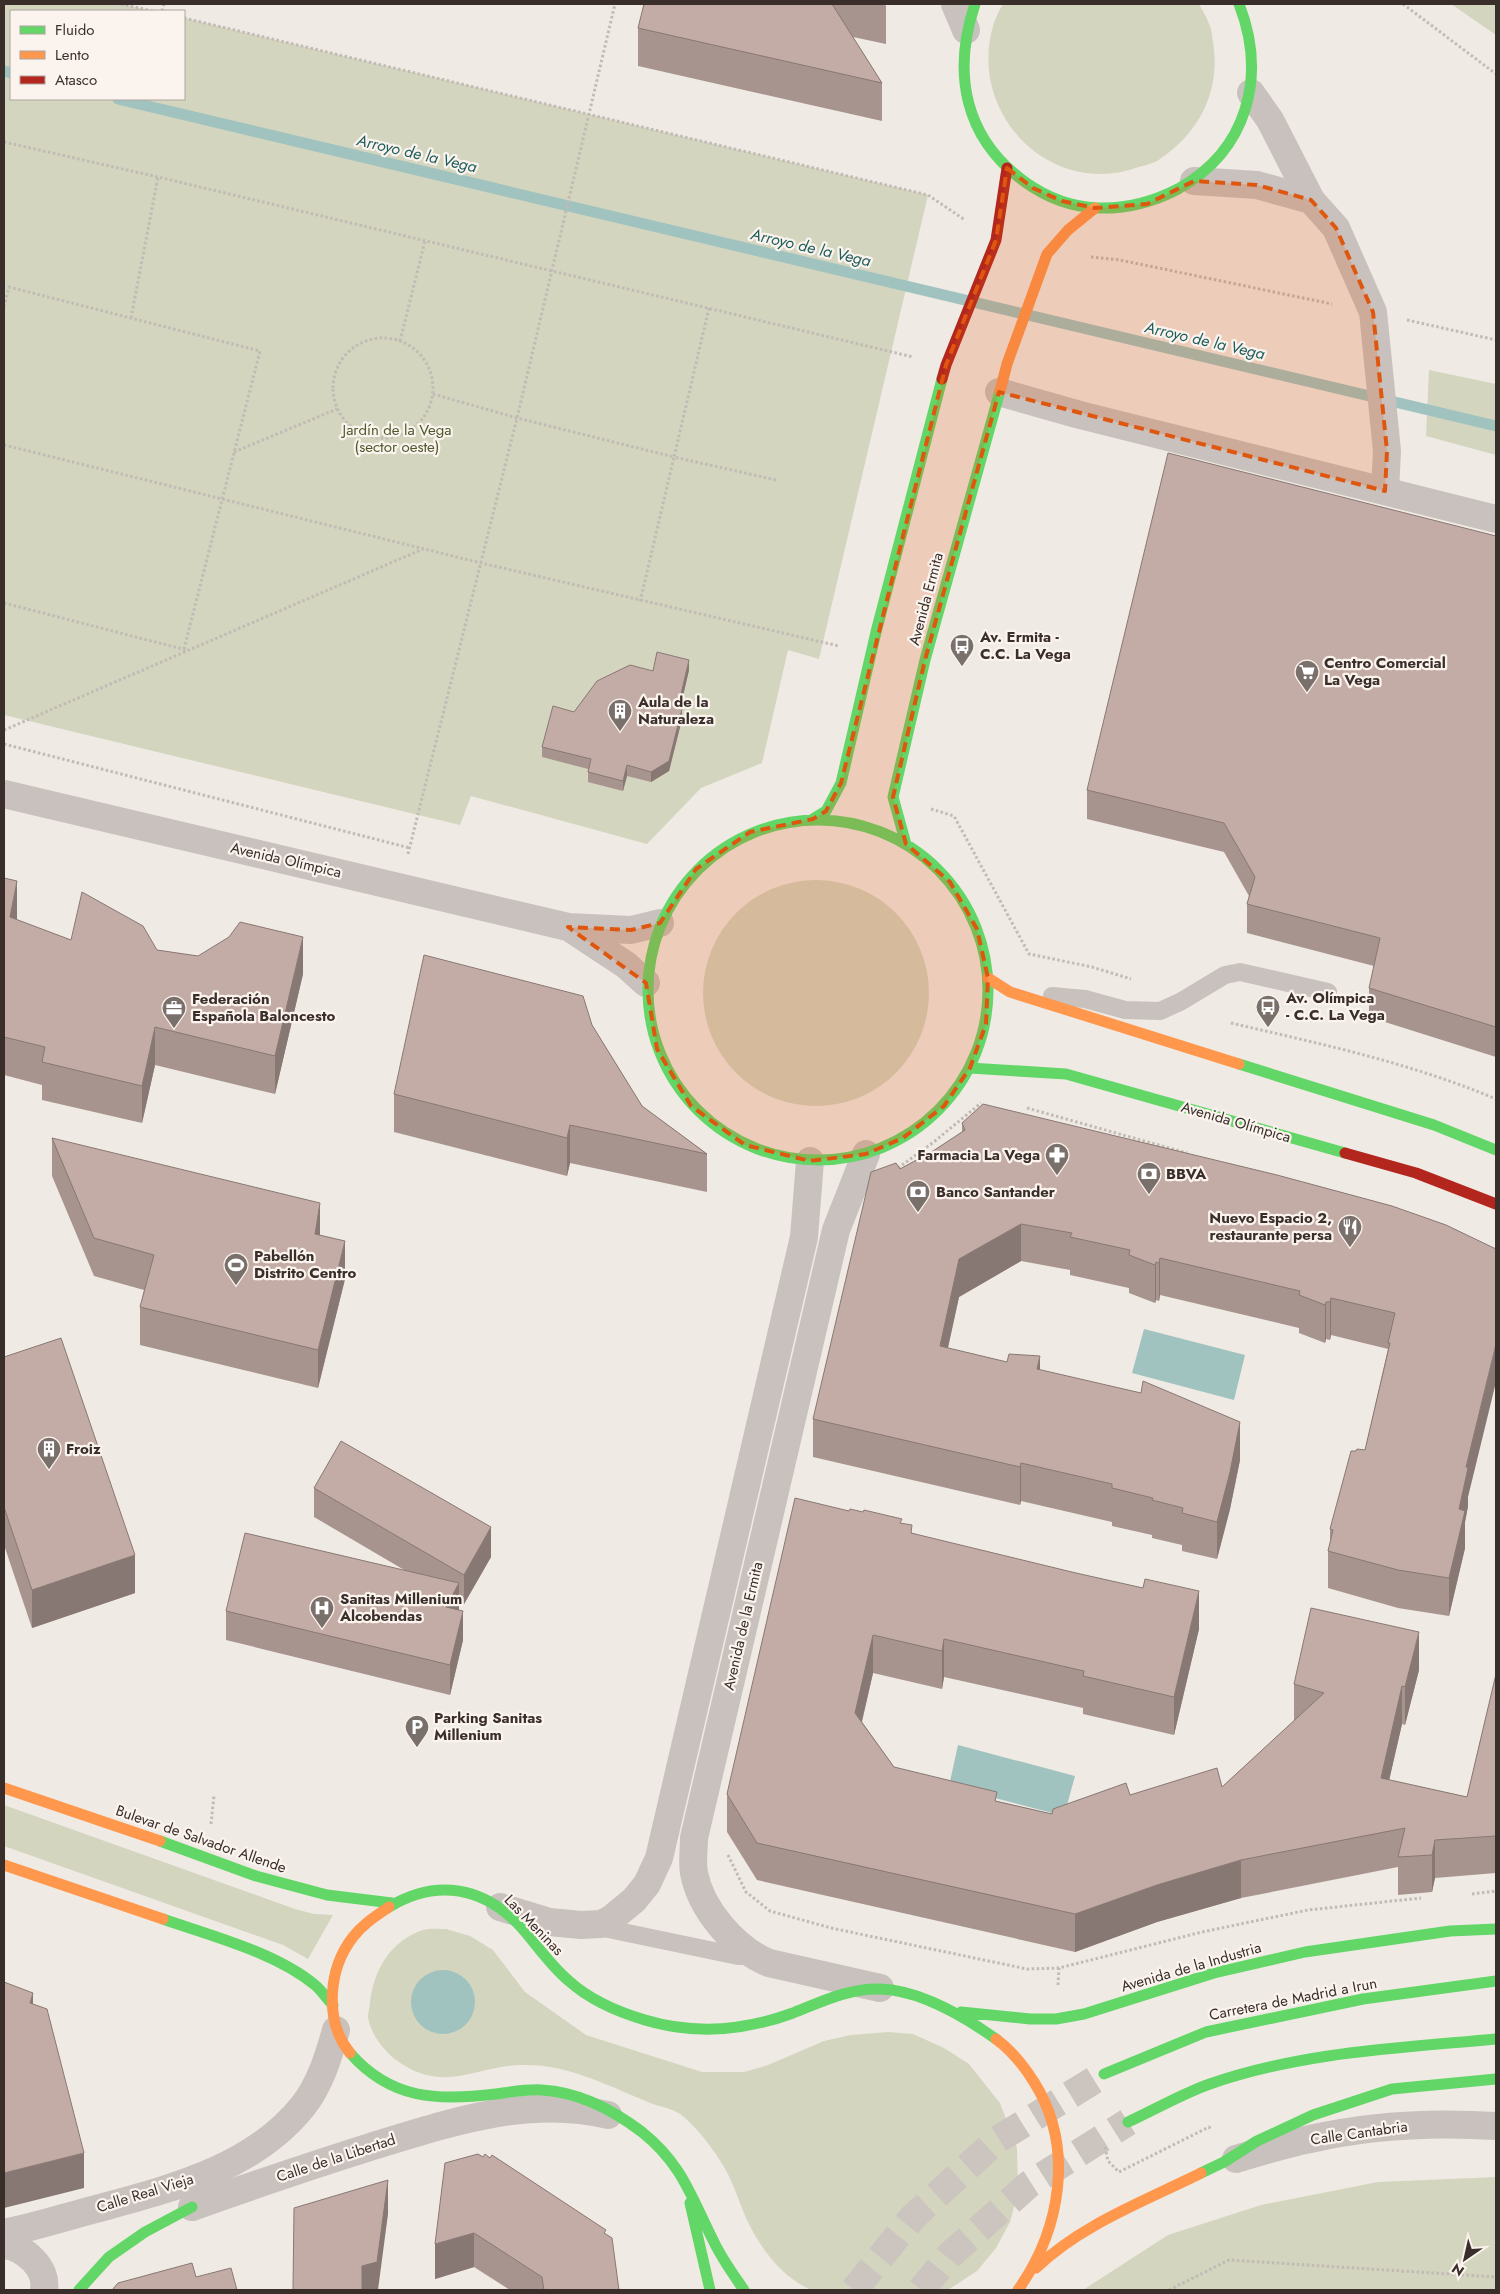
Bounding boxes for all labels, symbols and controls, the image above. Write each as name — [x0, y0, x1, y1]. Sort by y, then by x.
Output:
legend — [10, 10, 185, 100]
text: Fluido — [55, 19, 94, 41]
text: Lento — [55, 44, 89, 66]
text: Atasco — [55, 69, 97, 91]
water label: Arroyo de la Vega — [354, 128, 479, 178]
water label: Arroyo de la Vega — [748, 222, 873, 272]
water label: Arroyo de la Vega — [1142, 315, 1267, 365]
park label: Jardín de la Vega (sector oeste) — [341, 419, 451, 458]
street label: Avenida Ermita — [903, 550, 949, 648]
place label: Av. Ermita - C.C. La Vega — [979, 626, 1071, 665]
bus stop icon: Av. Ermita - C.C. La Vega — [949, 633, 975, 667]
place label: Centro Comercial La Vega — [1324, 652, 1446, 691]
supermarket icon: Centro Comercial La Vega — [1294, 659, 1320, 693]
place label: Aula de la Naturaleza — [637, 691, 714, 730]
building icon: Aula de la Naturaleza — [607, 698, 633, 732]
street label: Avenida Olímpica — [228, 837, 344, 883]
place label: Av. Olímpica - C.C. La Vega — [1285, 987, 1385, 1026]
place label: Federación Española Baloncesto — [192, 988, 336, 1027]
bus stop icon: Av. Olímpica - C.C. La Vega — [1255, 994, 1281, 1028]
office icon: Federación Española Baloncesto — [161, 995, 187, 1029]
street label: Avenida Olímpica — [1179, 1096, 1293, 1148]
pharmacy icon: Farmacia La Vega — [1044, 1142, 1070, 1176]
place label: Farmacia La Vega — [917, 1144, 1040, 1166]
bank icon: BBVA — [1136, 1161, 1162, 1195]
place label: BBVA — [1166, 1163, 1207, 1185]
bank icon: Banco Santander — [905, 1179, 931, 1213]
place label: Banco Santander — [936, 1181, 1056, 1203]
place label: Nuevo Espacio 2, restaurante persa — [1209, 1207, 1332, 1246]
restaurant icon: Nuevo Espacio 2, restaurante persa — [1337, 1214, 1363, 1248]
place label: Pabellón Distrito Centro — [254, 1245, 357, 1284]
sports icon: Pabellón Distrito Centro — [223, 1252, 249, 1286]
building icon: Froiz — [36, 1436, 62, 1470]
place label: Froiz — [66, 1438, 101, 1460]
street label: Avenida de la Ermita — [718, 1560, 768, 1692]
place label: Sanitas Millenium Alcobendas — [339, 1588, 462, 1627]
hospital icon: Sanitas Millenium Alcobendas — [309, 1595, 335, 1629]
place label: Parking Sanitas Millenium — [434, 1707, 542, 1746]
parking icon: Parking Sanitas Millenium — [404, 1714, 430, 1748]
street label: Bulevar de Salvador Allende — [113, 1799, 290, 1879]
street label: Las Meninas — [499, 1890, 569, 1960]
street label: Avenida de la Industria — [1118, 1936, 1264, 1998]
street label: Carretera de Madrid a Irun — [1207, 1972, 1379, 2026]
street label: Calle Cantabria — [1309, 2115, 1409, 2151]
street label: Calle de la Libertad — [274, 2128, 398, 2188]
street label: Calle Real Vieja — [94, 2168, 196, 2218]
north arrow — [1440, 2234, 1490, 2284]
text: N — [1448, 2258, 1468, 2281]

